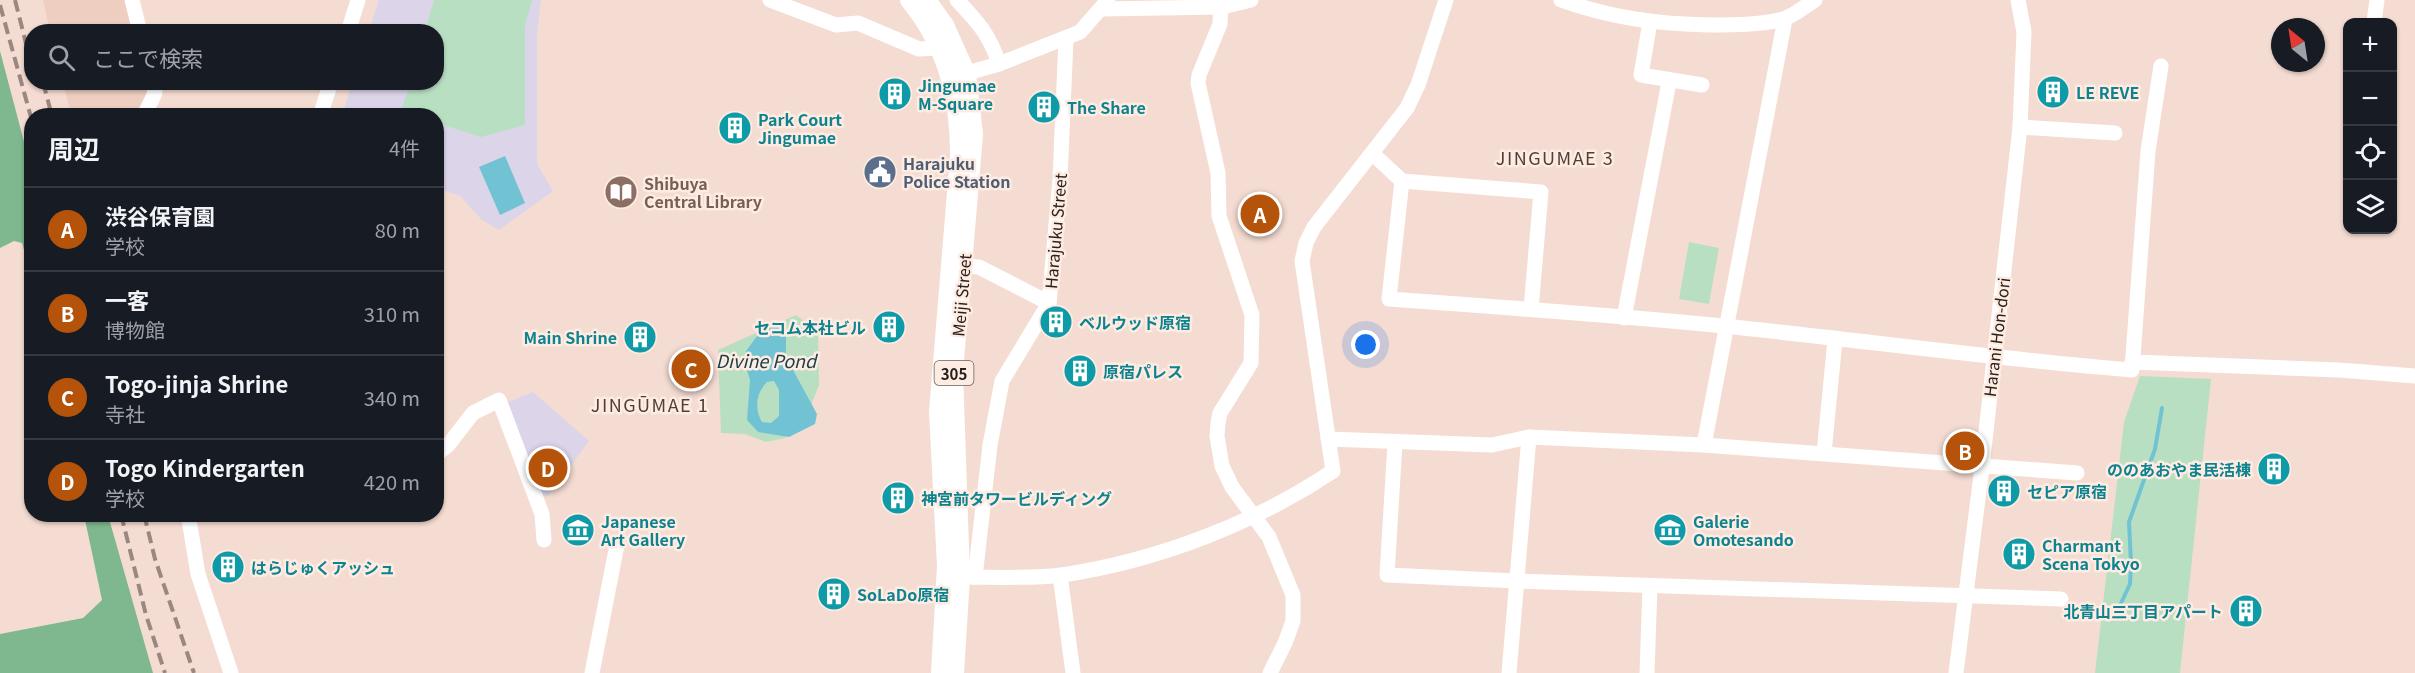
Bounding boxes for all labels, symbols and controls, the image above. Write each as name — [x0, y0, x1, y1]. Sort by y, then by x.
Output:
north arrow — [2271, 18, 2325, 72]
map controls — [2343, 18, 2397, 234]
button: + — [2343, 18, 2397, 72]
search box — [24, 24, 444, 90]
icon: search — [45, 41, 78, 74]
text: ここで検索 — [93, 41, 203, 73]
button: − — [2343, 72, 2397, 126]
place label: Jingumae M-Square — [918, 73, 996, 115]
building icon: LE REVE — [2035, 74, 2071, 110]
building icon: Jingumae M-Square — [877, 76, 913, 112]
place label: LE REVE — [2076, 80, 2139, 104]
building icon: The Share — [1026, 89, 1062, 125]
place label: The Share — [1067, 95, 1146, 119]
place label: Park Court Jingumae — [758, 107, 842, 149]
building icon: Park Court Jingumae — [717, 110, 753, 146]
button: locate — [2343, 126, 2397, 180]
text: 周辺 — [48, 129, 100, 166]
text: 4件 — [389, 133, 420, 162]
district label: JINGUMAE 3 — [1496, 144, 1614, 170]
place label: Harajuku Police Station — [903, 151, 1011, 193]
public building icon: Harajuku Police Station — [862, 154, 898, 190]
place label: Shibuya Central Library — [644, 171, 762, 213]
street label: Harajuku Street — [1038, 172, 1072, 290]
library icon: Shibuya Central Library — [603, 174, 639, 210]
button: layers — [2343, 180, 2397, 234]
pin: A — [1240, 192, 1280, 236]
text: 渋谷保育園 — [105, 199, 215, 231]
text: A — [61, 215, 74, 244]
text: 80 m — [375, 215, 420, 244]
text: 学校 — [105, 231, 145, 260]
street label: Meiji Street — [945, 252, 977, 338]
street label: Harani Hon-dori — [1977, 276, 2015, 398]
text: 一客 — [105, 283, 149, 315]
text: B — [61, 299, 74, 328]
text: 310 m — [364, 299, 420, 328]
building icon: ベルウッド原宿 — [1038, 304, 1074, 340]
building icon: セコム本社ビル — [871, 309, 907, 345]
place label: ベルウッド原宿 — [1079, 310, 1191, 334]
text: 博物館 — [105, 315, 165, 344]
place label: セコム本社ビル — [754, 315, 866, 339]
building icon: Main Shrine — [622, 319, 658, 355]
place label: Main Shrine — [524, 325, 617, 349]
your location — [1351, 330, 1380, 359]
pin: C — [672, 346, 710, 392]
water label: Divine Pond — [716, 347, 819, 373]
building icon: 原宿パレス — [1062, 353, 1098, 389]
place label: 原宿パレス — [1103, 359, 1183, 383]
road number: 305 — [934, 361, 974, 385]
text: Togo-jinja Shrine — [105, 367, 288, 399]
text: C — [61, 383, 74, 412]
text: 340 m — [364, 383, 420, 412]
district label: JINGŪMAE 1 — [591, 391, 709, 417]
text: 寺社 — [105, 399, 145, 428]
pin: B — [1946, 428, 1984, 474]
pin: D — [528, 446, 568, 490]
text: Togo Kindergarten — [105, 451, 305, 483]
building icon: ののあおやま民活棟 — [2256, 451, 2292, 487]
place label: ののあおやま民活棟 — [2107, 457, 2251, 481]
text: D — [60, 467, 75, 496]
text: 420 m — [364, 467, 420, 496]
building icon: セピア原宿 — [1986, 473, 2022, 509]
place label: セピア原宿 — [2027, 479, 2107, 503]
building icon: 神宮前タワービルディング — [880, 480, 916, 516]
text: 学校 — [105, 483, 145, 512]
place label: 神宮前タワービルディング — [921, 486, 1112, 510]
place label: Japanese Art Gallery — [600, 509, 685, 551]
place label: Galerie Omotesando — [1693, 509, 1794, 551]
museum icon: Japanese Art Gallery — [560, 512, 596, 548]
museum icon: Galerie Omotesando — [1652, 512, 1688, 548]
place label: Charmant Scena Tokyo — [2042, 533, 2140, 575]
building icon: Charmant Scena Tokyo — [2001, 536, 2037, 572]
building icon: はらじゅくアッシュ — [210, 549, 246, 585]
place label: はらじゅくアッシュ — [251, 555, 395, 579]
building icon: SoLaDo原宿 — [816, 576, 852, 612]
place label: SoLaDo原宿 — [857, 582, 949, 606]
building icon: 北青山三丁目アパート — [2228, 593, 2264, 629]
place label: 北青山三丁目アパート — [2063, 599, 2223, 623]

